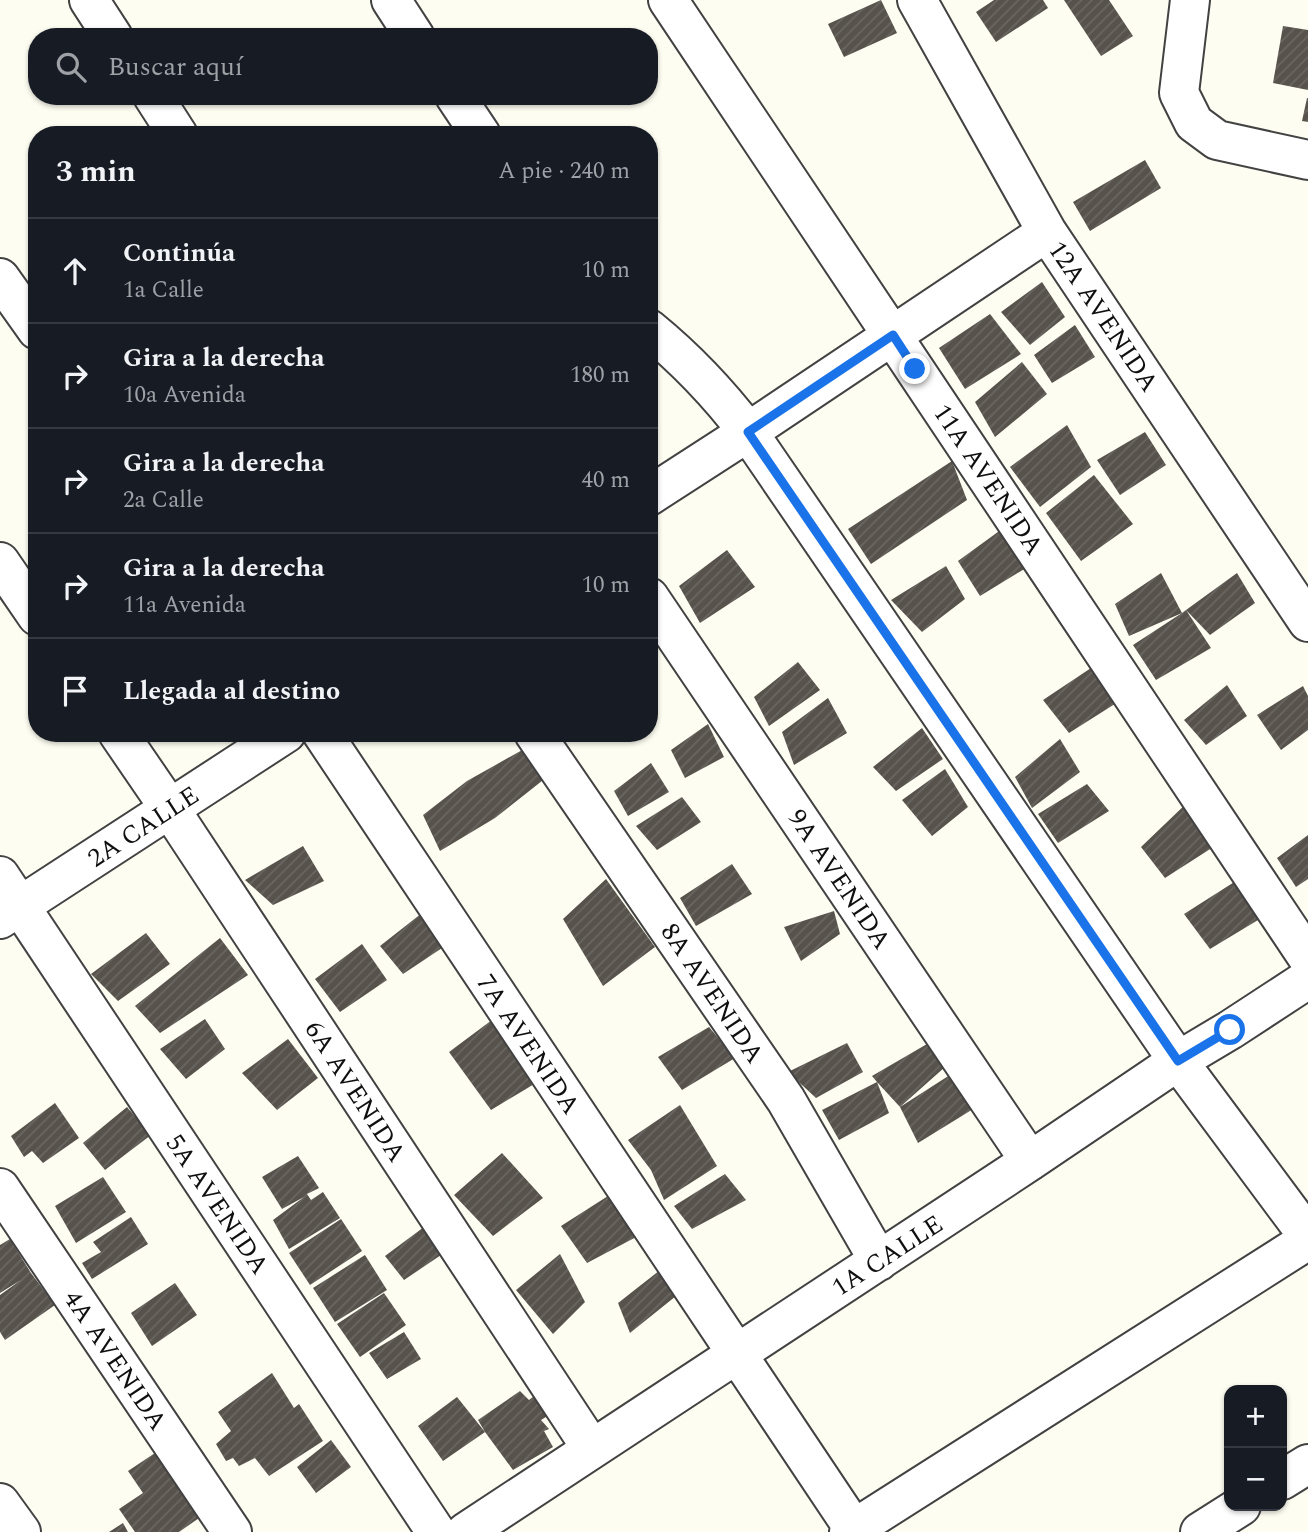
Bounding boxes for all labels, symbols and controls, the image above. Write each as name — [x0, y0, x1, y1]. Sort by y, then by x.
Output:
search box — [28, 28, 658, 105]
text: Buscar aquí — [108, 47, 243, 87]
icon: search — [52, 48, 90, 86]
text: 3 min — [56, 149, 136, 195]
text: A pie · 240 m — [498, 154, 630, 189]
text: Continúa — [123, 233, 235, 273]
street label: 12A AVENIDA — [1038, 233, 1169, 400]
icon: ahead — [56, 252, 94, 290]
text: 10 m — [581, 253, 630, 288]
text: 1a Calle — [123, 273, 204, 308]
text: Gira a la derecha — [123, 338, 325, 378]
route end — [899, 353, 930, 384]
icon: right — [56, 357, 94, 395]
text: 180 m — [570, 358, 630, 393]
text: 10a Avenida — [123, 378, 246, 413]
street label: 11A AVENIDA — [923, 396, 1054, 563]
text: Gira a la derecha — [123, 443, 325, 483]
icon: right — [56, 462, 94, 500]
text: 40 m — [581, 463, 630, 498]
text: 2a Calle — [123, 483, 204, 518]
text: Gira a la derecha — [123, 548, 325, 588]
icon: right — [56, 567, 94, 605]
text: 10 m — [581, 568, 630, 603]
text: 11a Avenida — [123, 588, 246, 623]
text: Llegada al destino — [123, 671, 340, 711]
icon: arrive — [56, 672, 94, 710]
street label: 2A CALLE — [80, 776, 207, 878]
street label: 9A AVENIDA — [777, 801, 901, 958]
street label: 8A AVENIDA — [650, 915, 774, 1072]
street label: 7A AVENIDA — [466, 966, 590, 1123]
street label: 6A AVENIDA — [294, 1013, 416, 1170]
route start — [1214, 1014, 1245, 1045]
street label: 5A AVENIDA — [155, 1126, 279, 1283]
street label: 1A CALLE — [824, 1205, 951, 1307]
street label: 4A AVENIDA — [53, 1282, 177, 1439]
map controls — [1224, 1385, 1287, 1511]
button: + — [1224, 1385, 1287, 1448]
button: − — [1224, 1448, 1287, 1511]

